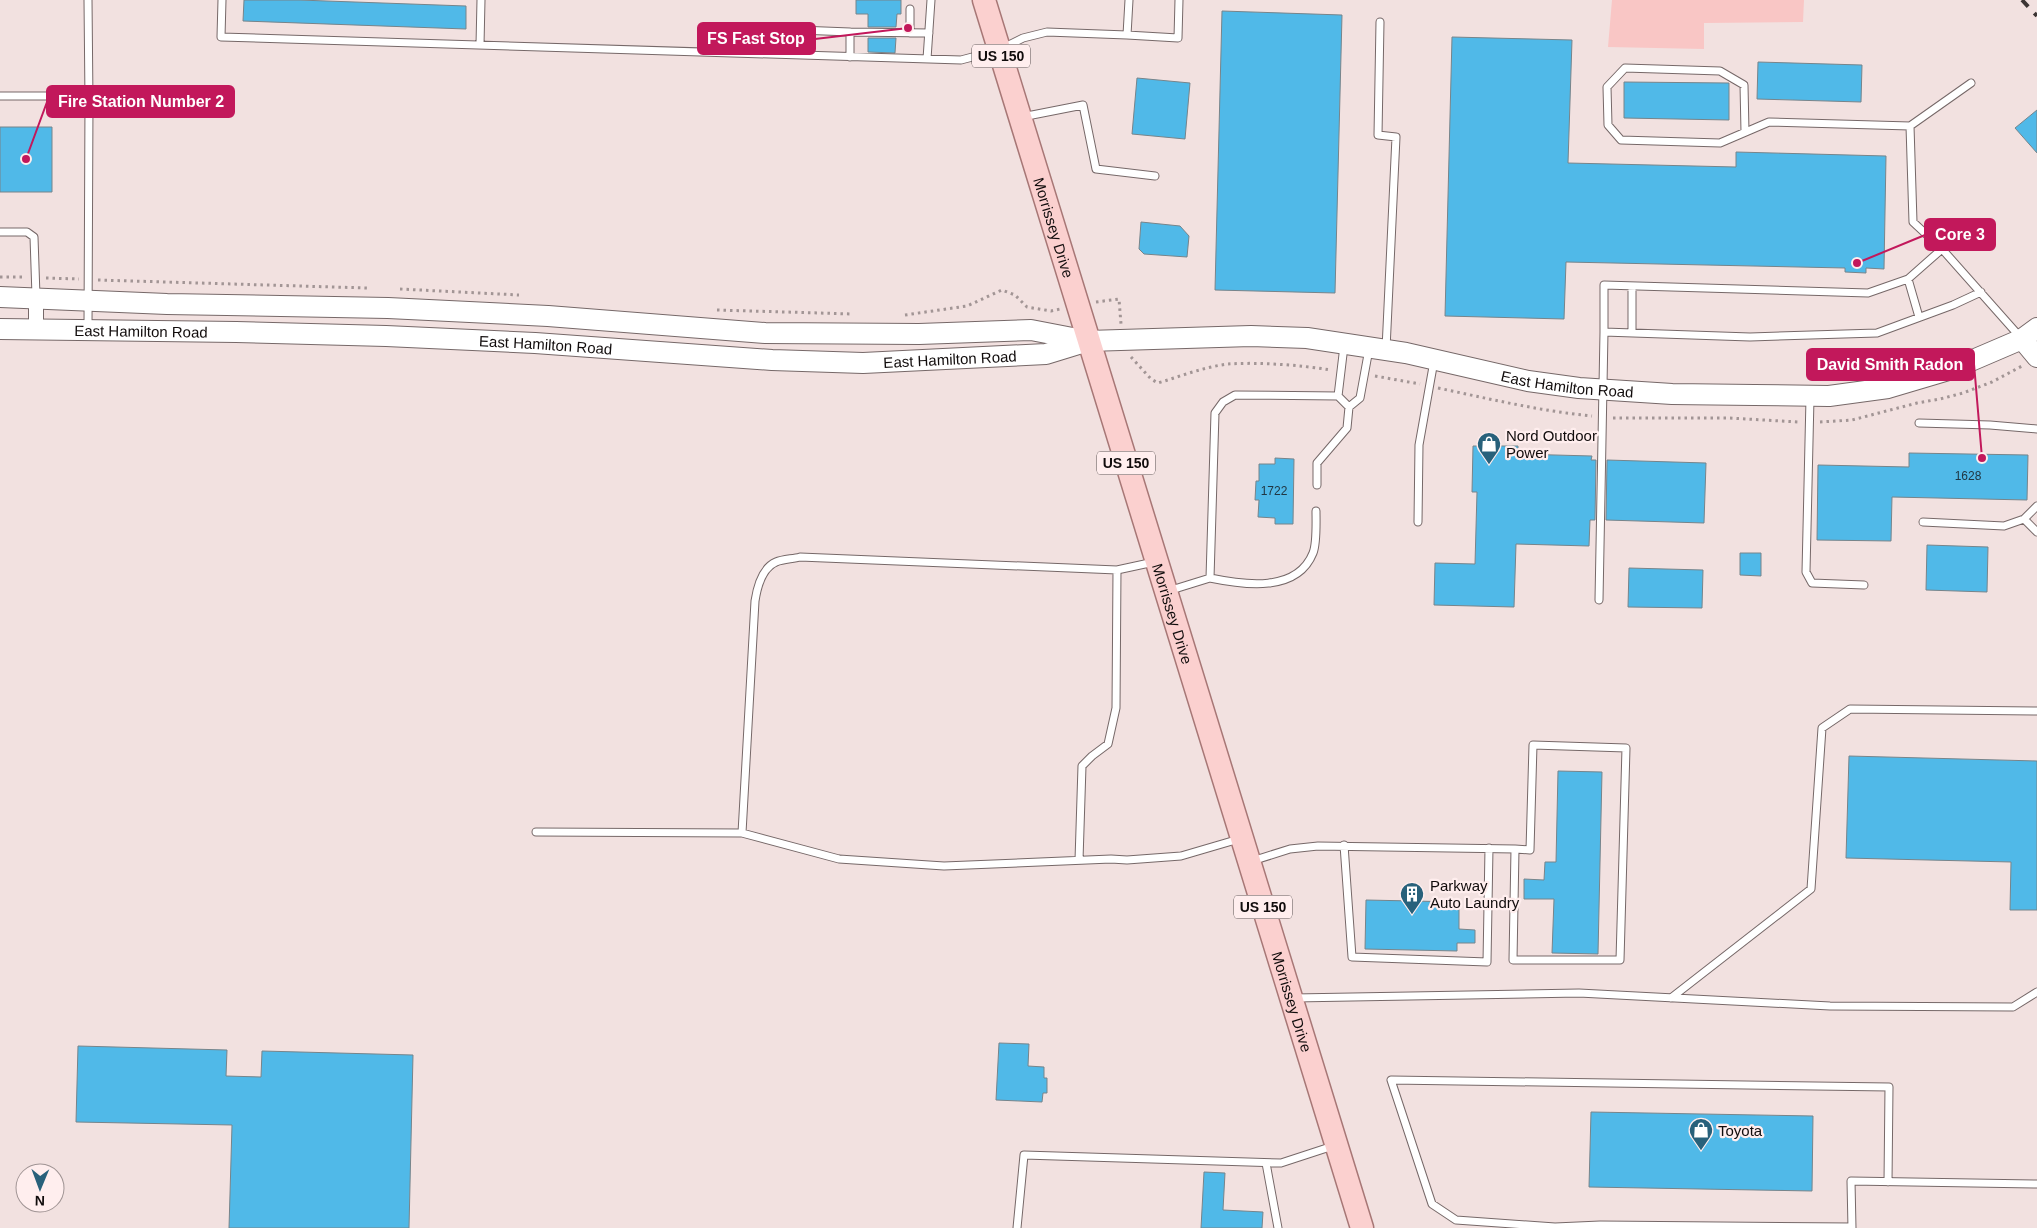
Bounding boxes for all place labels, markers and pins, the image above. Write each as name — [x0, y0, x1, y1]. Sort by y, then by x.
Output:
callout: FS Fast Stop — [698, 23, 815, 54]
callout: Fire Station Number 2 — [47, 86, 234, 117]
callout: Core 3 — [1925, 219, 1995, 250]
callout: David Smith Radon — [1807, 349, 1974, 380]
place label: Nord Outdoor Power — [1506, 427, 1597, 461]
shop icon: Nord Outdoor Power — [1476, 431, 1502, 465]
place label: Parkway Auto Laundry — [1430, 877, 1520, 911]
building icon: Parkway Auto Laundry — [1399, 881, 1425, 915]
shop icon: Toyota — [1688, 1117, 1714, 1151]
place label: Toyota — [1718, 1122, 1763, 1139]

